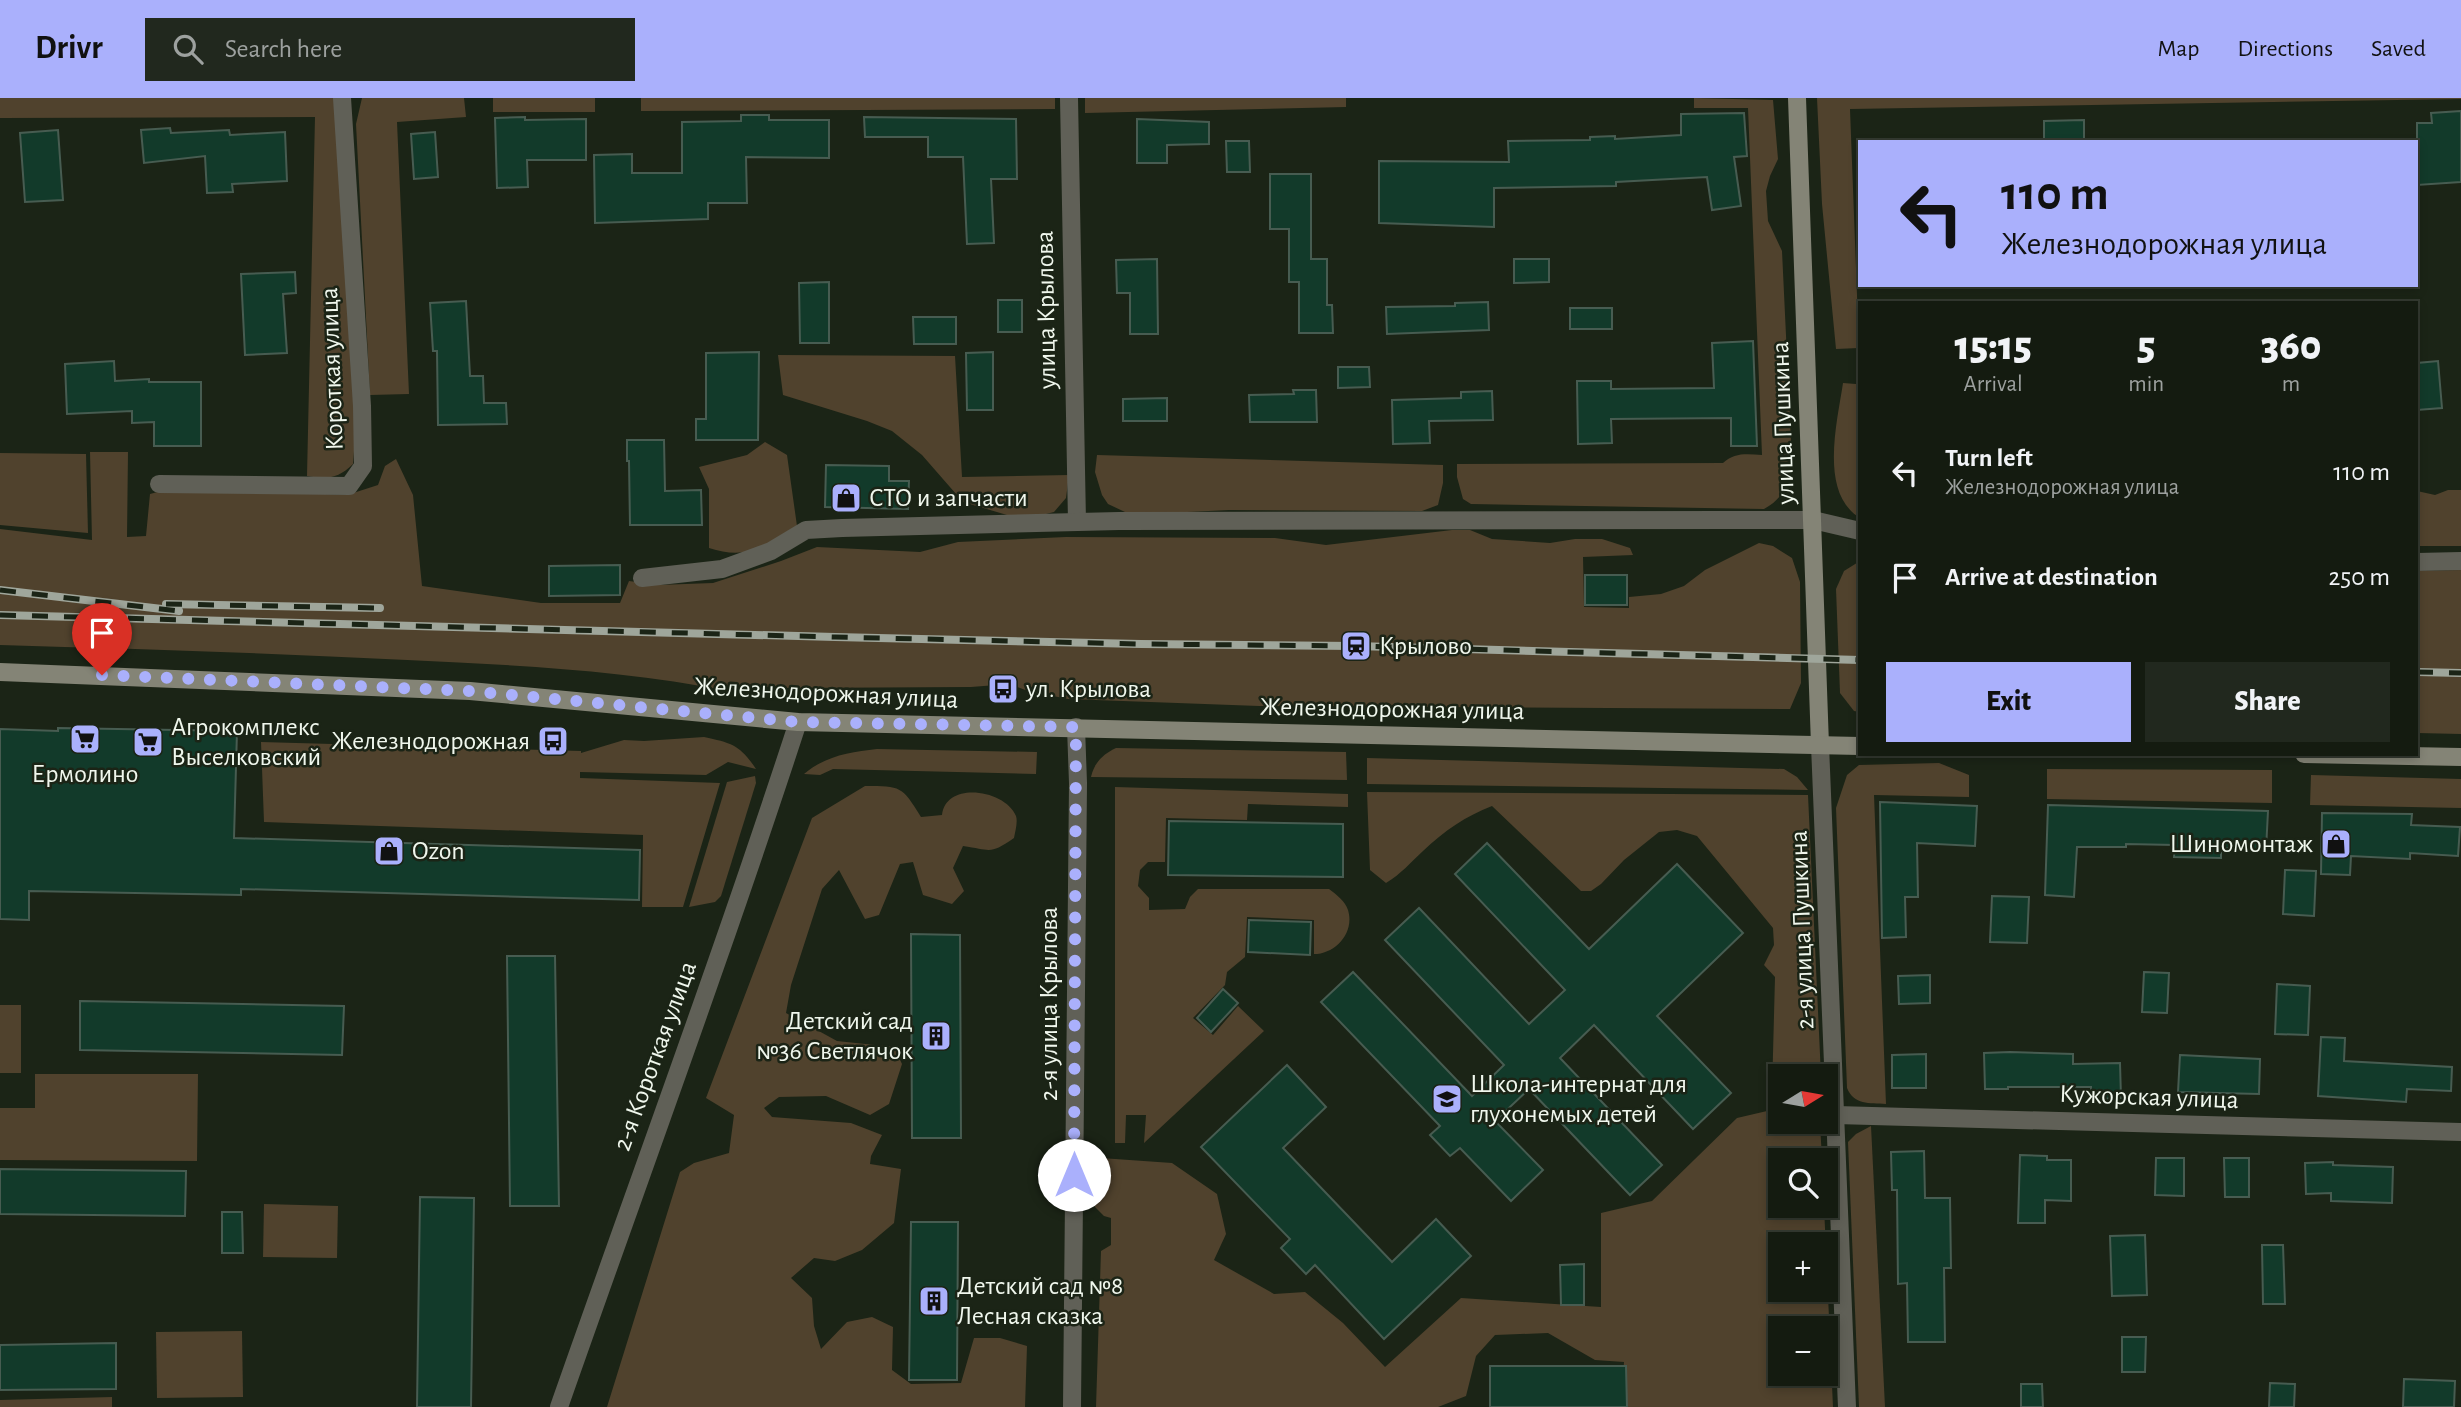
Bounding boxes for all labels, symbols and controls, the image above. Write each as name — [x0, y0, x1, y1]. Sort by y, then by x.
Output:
search box — [145, 18, 635, 81]
icon: search — [169, 30, 207, 68]
text: Drivr — [35, 32, 103, 65]
text: Search here — [225, 36, 342, 62]
text: Map — [2157, 37, 2199, 61]
text: Directions — [2237, 37, 2333, 61]
text: Saved — [2371, 37, 2426, 61]
icon: left — [1886, 168, 1977, 259]
text: 110 m — [2001, 170, 2109, 219]
text: Железнодорожная улица — [2001, 228, 2327, 260]
street label: улица Крылова — [1032, 230, 1060, 390]
street label: Короткая улица — [316, 287, 348, 451]
text: 15:15 — [1955, 325, 2032, 367]
text: 5 — [2137, 325, 2155, 367]
text: 360 — [2261, 325, 2321, 367]
street label: улица Пушкина — [1767, 341, 1799, 506]
text: Arrival — [1964, 373, 2023, 396]
text: min — [2128, 373, 2164, 396]
text: m — [2282, 373, 2300, 396]
text: Turn left — [1945, 445, 2033, 471]
icon: left — [1886, 454, 1924, 492]
text: 110 m — [2333, 459, 2390, 485]
text: Железнодорожная улица — [1945, 476, 2179, 499]
shop icon: СТО и запчасти — [829, 481, 863, 515]
place label: СТО и запчасти — [869, 485, 1028, 511]
icon: arrive — [1886, 559, 1924, 597]
text: Arrive at destination — [1945, 564, 2158, 590]
text: 250 m — [2328, 564, 2390, 590]
pin — [72, 603, 132, 675]
icon: arrive — [83, 614, 121, 652]
station icon: Крылово — [1339, 629, 1373, 663]
place label: Крылово — [1379, 633, 1472, 659]
button: Exit — [1886, 662, 2131, 742]
button: Share — [2145, 662, 2390, 742]
bus stop icon: ул. Крылова — [986, 672, 1020, 706]
street label: Железнодорожная улица — [693, 673, 959, 713]
place label: ул. Крылова — [1025, 676, 1151, 702]
street label: Железнодорожная улица — [1259, 694, 1525, 724]
place label: Агрокомплекс Выселковский — [171, 714, 321, 770]
supermarket icon: Ермолино — [68, 722, 102, 756]
bus stop icon: Железнодорожная — [536, 724, 570, 758]
supermarket icon: Агрокомплекс Выселковский — [131, 725, 165, 759]
place label: Железнодорожная — [331, 728, 530, 754]
place label: Ермолино — [32, 761, 138, 787]
shop icon: Шиномонтаж — [2319, 827, 2353, 861]
street label: 2-я улица Пушкина — [1786, 830, 1818, 1030]
place label: Шиномонтаж — [2169, 831, 2313, 857]
shop icon: Ozon — [372, 834, 406, 868]
place label: Ozon — [412, 838, 465, 864]
street label: 2-я улица Крылова — [1036, 907, 1062, 1101]
street label: 2-я Короткая улица — [609, 958, 701, 1154]
place label: Детский сад №36 Светлячок — [756, 1008, 913, 1064]
building icon: Детский сад №36 Светлячок — [919, 1019, 953, 1053]
north arrow — [1768, 1064, 1838, 1134]
map controls — [1768, 1064, 1838, 1386]
place label: Школа-интернат для глухонемых детей — [1470, 1071, 1687, 1127]
street label: Кужорская улица — [2059, 1081, 2239, 1113]
school or university icon: Школа-интернат для глухонемых детей — [1430, 1082, 1464, 1116]
position arrow — [1037, 1138, 1111, 1212]
button: search — [1768, 1148, 1838, 1218]
button: + — [1768, 1232, 1838, 1302]
place label: Детский сад №8 Лесная сказка — [957, 1273, 1123, 1329]
building icon: Детский сад №8 Лесная сказка — [917, 1284, 951, 1318]
button: − — [1768, 1316, 1838, 1386]

